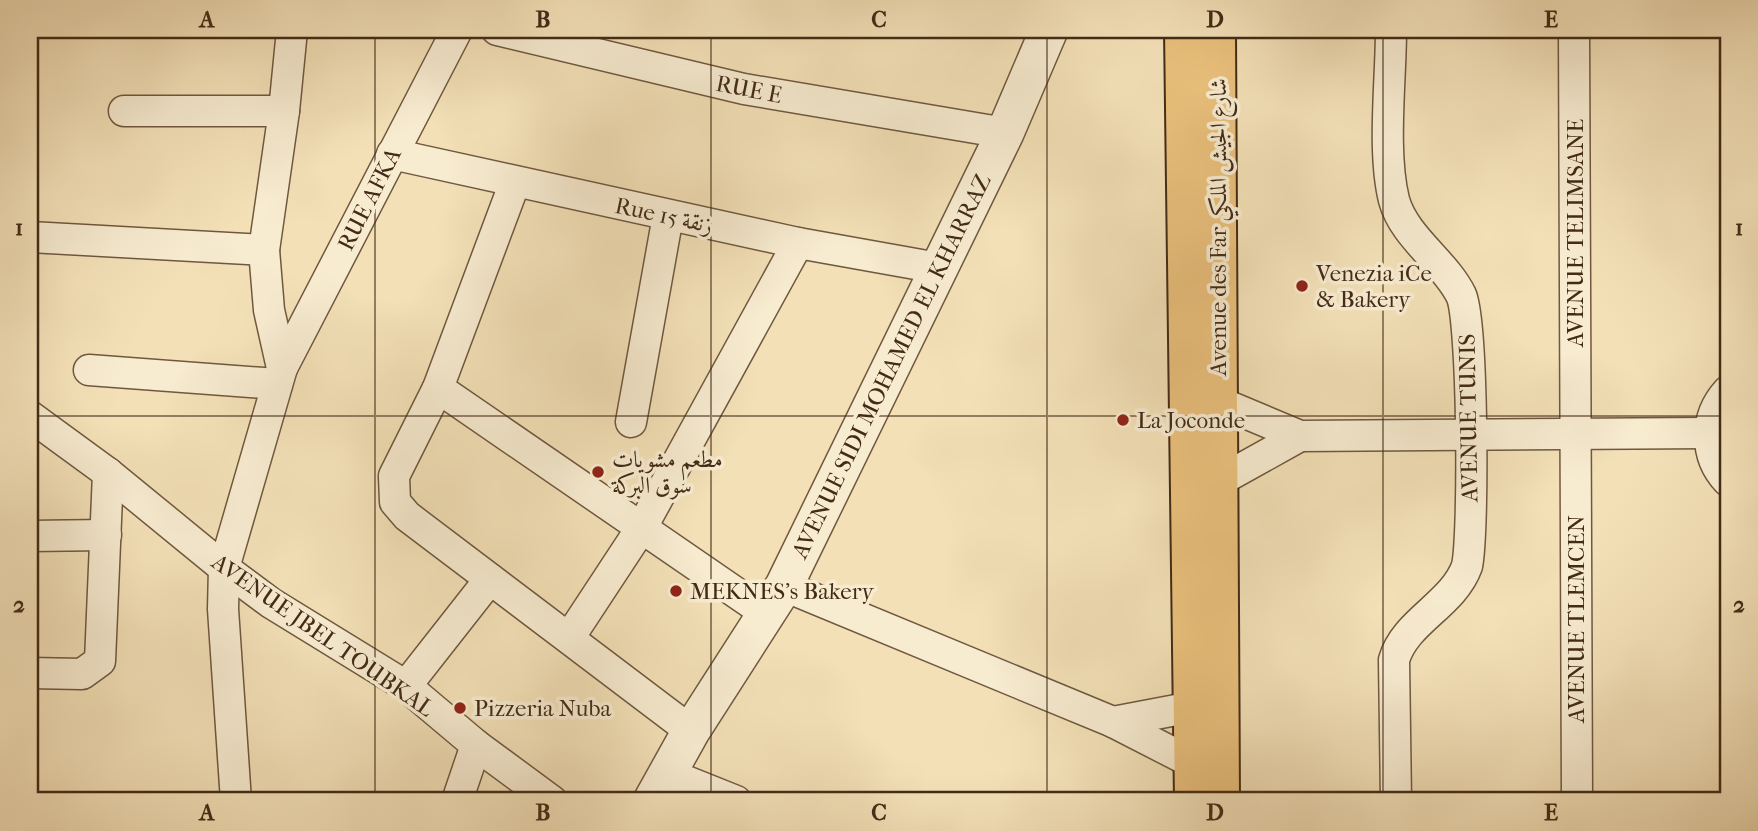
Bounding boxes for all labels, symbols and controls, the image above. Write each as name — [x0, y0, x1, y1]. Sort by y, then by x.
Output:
text: A — [198, 6, 216, 33]
text: B — [536, 6, 551, 33]
text: C — [871, 6, 887, 33]
text: D — [1206, 6, 1224, 33]
text: E — [1544, 6, 1558, 33]
street label: RUE E — [714, 70, 784, 109]
street label: Avenue des Far شارع الجيش الملكي — [1205, 78, 1239, 377]
street label: AVENUE TELIMSANE — [1562, 119, 1589, 348]
street label: RUE AFKA — [332, 142, 407, 255]
street label: AVENUE SIDI MOHAMED EL KHARRAZ — [786, 169, 997, 564]
street label: Rue 15 زنقة — [612, 192, 715, 239]
text: 1 — [15, 214, 23, 241]
text: 1 — [1735, 214, 1743, 241]
place label: Venezia iCe & Bakery — [1315, 260, 1432, 313]
marker: Venezia iCe & Bakery — [1294, 278, 1310, 294]
street label: AVENUE TUNIS — [1454, 334, 1483, 503]
place label: La Joconde — [1137, 407, 1245, 434]
marker: La Joconde — [1115, 412, 1131, 428]
place label: مطعم مشويات سوق البركة — [611, 446, 723, 500]
marker: مطعم مشويات سوق البركة — [590, 464, 606, 480]
street label: AVENUE TLEMCEN — [1563, 515, 1590, 724]
street label: AVENUE JBEL TOUBKAL — [206, 548, 439, 722]
place label: MEKNES's Bakery — [690, 578, 874, 605]
marker: MEKNES's Bakery — [668, 583, 684, 599]
text: 2 — [13, 591, 25, 618]
text: 2 — [1733, 591, 1745, 618]
place label: Pizzeria Nuba — [474, 695, 612, 722]
marker: Pizzeria Nuba — [452, 700, 468, 716]
text: A — [198, 799, 216, 826]
text: B — [536, 799, 551, 826]
text: C — [871, 799, 887, 826]
text: D — [1206, 799, 1224, 826]
text: E — [1544, 799, 1558, 826]

